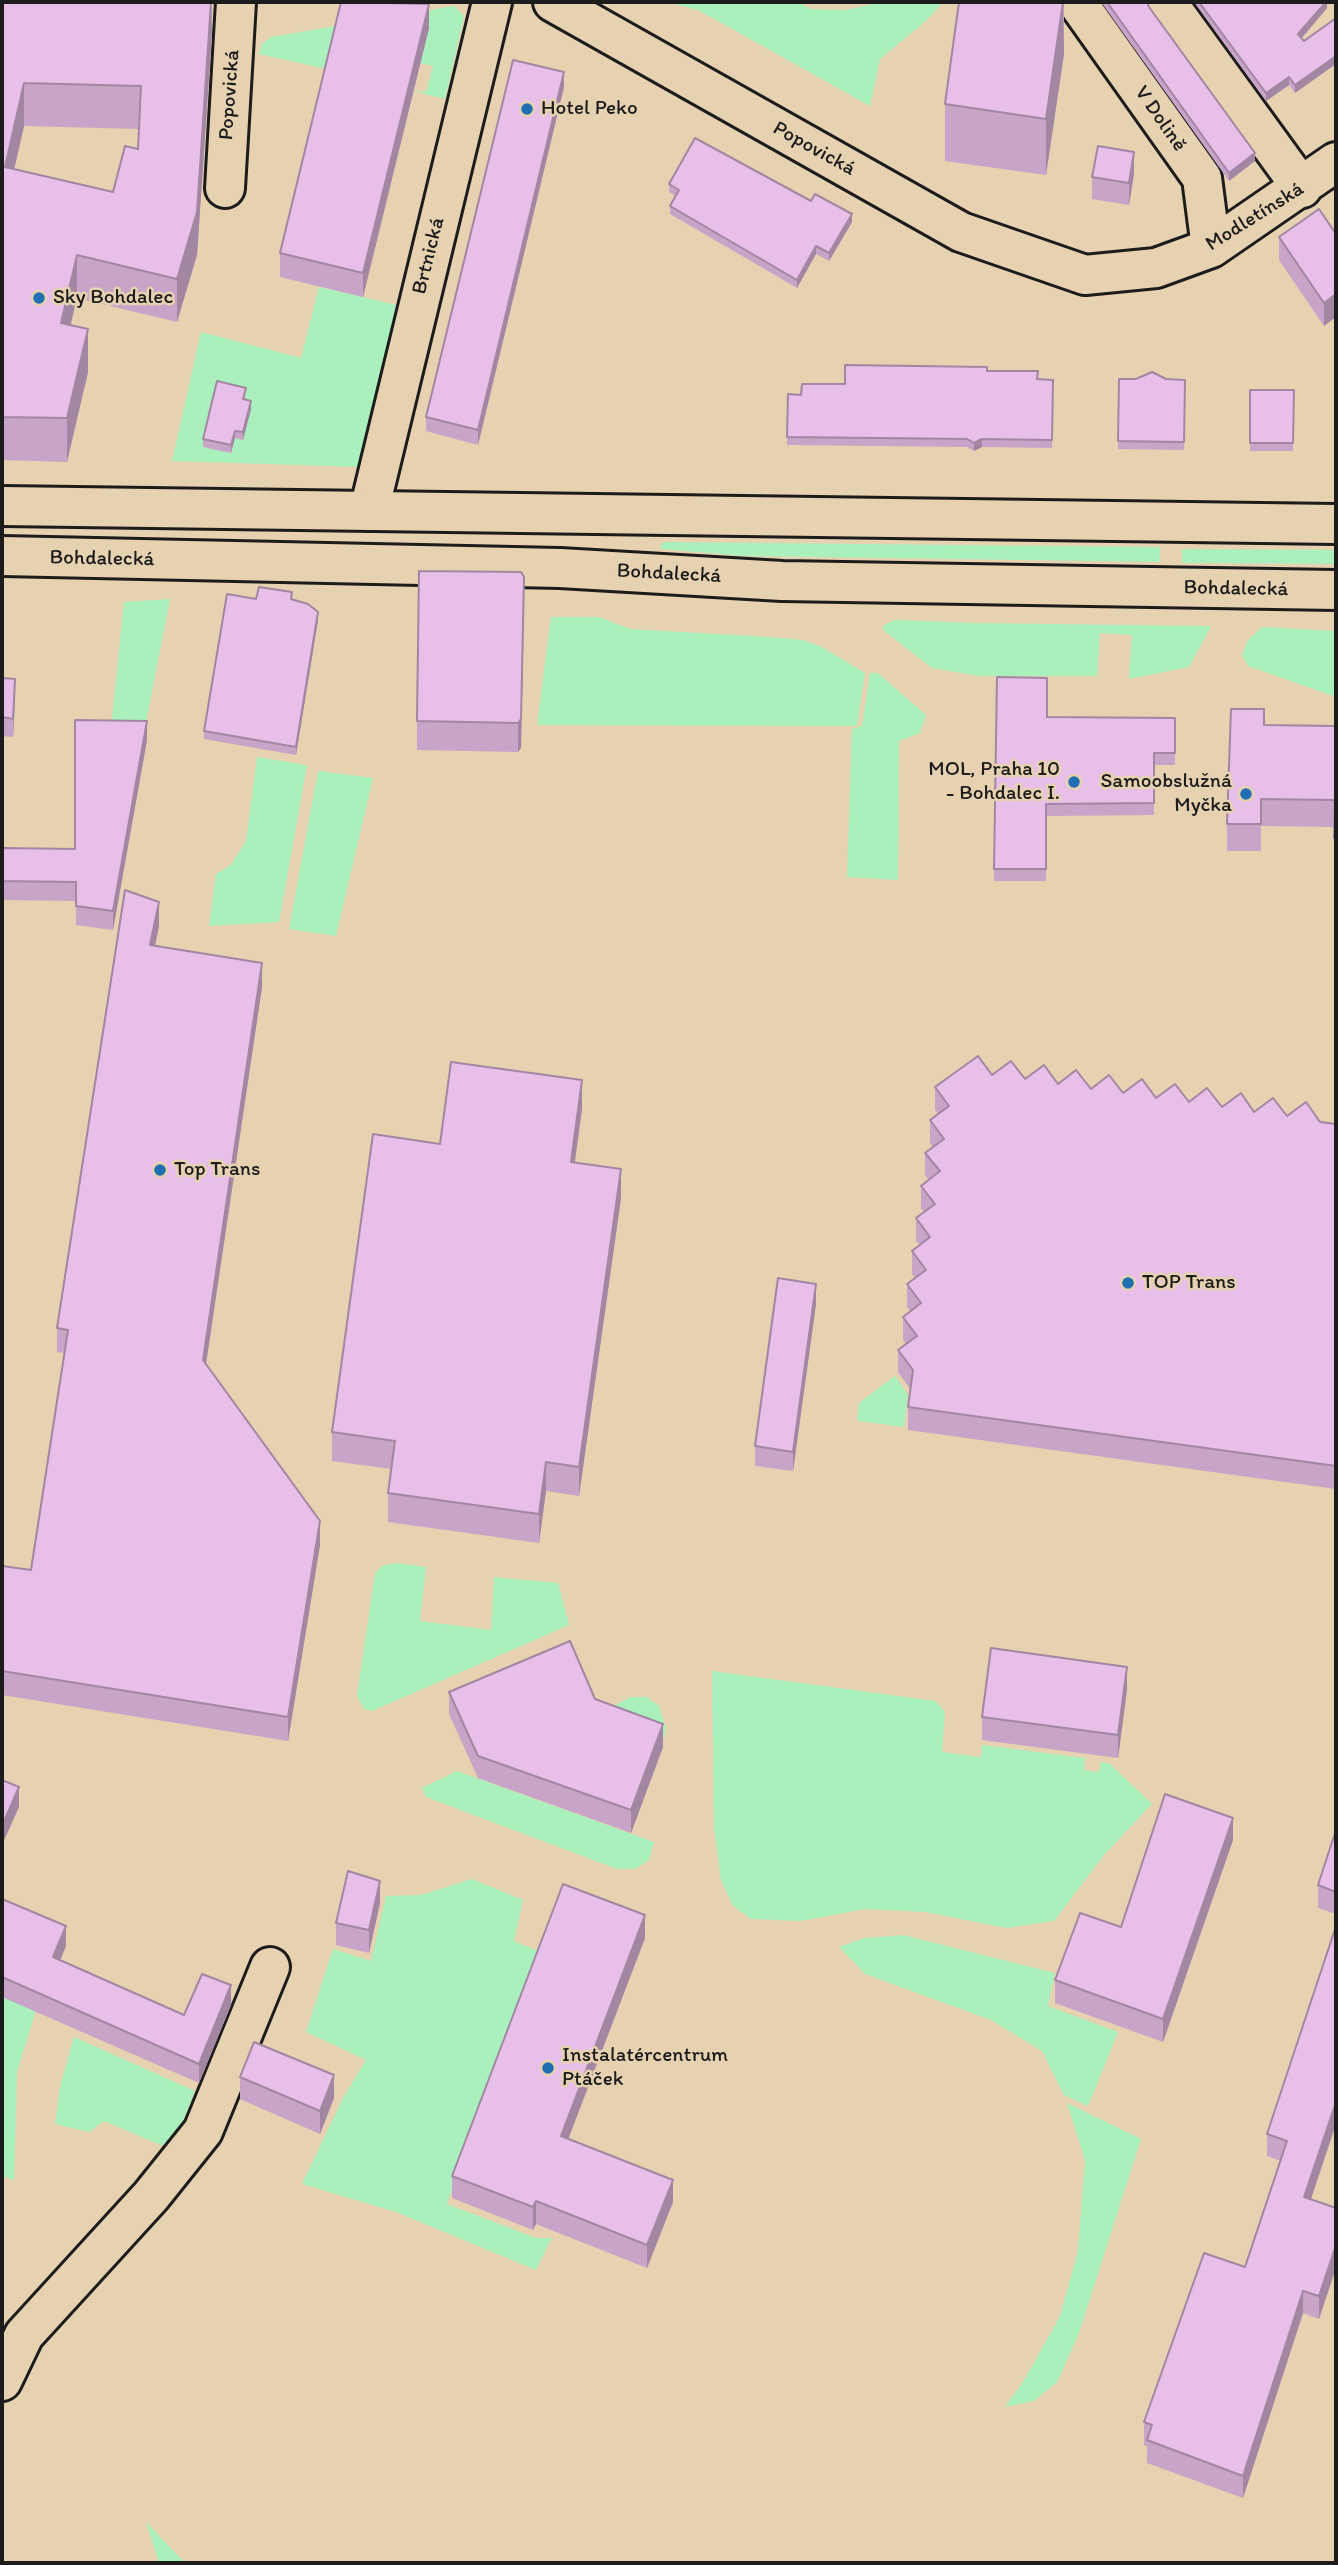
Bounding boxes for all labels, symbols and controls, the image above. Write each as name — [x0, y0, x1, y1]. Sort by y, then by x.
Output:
street label: Popovická — [214, 49, 246, 141]
street label: V Dolině — [1128, 81, 1192, 157]
place label: Hotel Peko — [541, 96, 638, 122]
marker: Hotel Peko — [519, 101, 535, 117]
street label: Popovická — [768, 116, 860, 182]
street label: Modletínská — [1201, 177, 1309, 257]
street label: Brtnická — [407, 215, 451, 297]
place label: Sky Bohdalec — [53, 285, 173, 311]
marker: Sky Bohdalec — [31, 290, 47, 306]
street label: Bohdalecká — [49, 545, 155, 573]
street label: Bohdalecká — [616, 559, 722, 589]
street label: Bohdalecká — [1183, 575, 1289, 603]
place label: MOL, Praha 10 - Bohdalec I. — [928, 757, 1060, 807]
place label: Samoobslužná Myčka — [1100, 769, 1232, 819]
marker: MOL, Praha 10 - Bohdalec I. — [1066, 774, 1082, 790]
marker: Samoobslužná Myčka — [1238, 786, 1254, 802]
place label: Top Trans — [174, 1157, 260, 1183]
marker: Top Trans — [152, 1162, 168, 1178]
place label: TOP Trans — [1142, 1270, 1236, 1296]
marker: TOP Trans — [1120, 1275, 1136, 1291]
place label: Instalatércentrum Ptáček — [562, 2043, 728, 2093]
marker: Instalatércentrum Ptáček — [540, 2060, 556, 2076]

